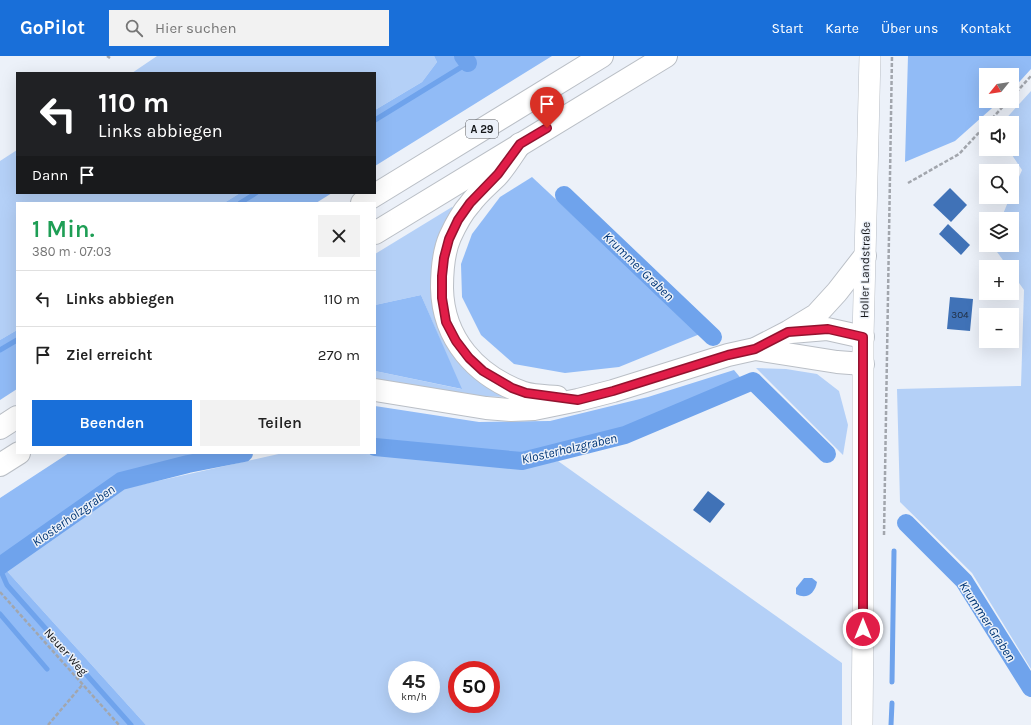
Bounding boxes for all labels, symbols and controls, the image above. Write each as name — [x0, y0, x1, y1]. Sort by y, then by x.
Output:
search box — [109, 10, 389, 46]
text: GoPilot — [20, 17, 85, 39]
icon: search — [123, 17, 145, 39]
text: Hier suchen — [155, 19, 237, 37]
text: Start — [771, 20, 803, 37]
text: Karte — [825, 20, 859, 37]
text: Über uns — [881, 20, 938, 37]
text: Kontakt — [960, 20, 1011, 37]
north arrow — [979, 68, 1019, 108]
map controls — [979, 68, 1019, 348]
text: 110 m — [98, 86, 169, 119]
pin — [530, 87, 564, 128]
icon: left — [32, 88, 84, 140]
icon: arrive — [536, 93, 558, 115]
button: sound — [979, 116, 1019, 156]
text: Links abbiegen — [98, 120, 223, 142]
road number: A 29 — [466, 120, 498, 138]
icon: arrive — [76, 164, 98, 186]
button: search — [979, 164, 1019, 204]
text: Dann — [32, 166, 68, 184]
button: layers — [979, 212, 1019, 252]
text: 1 Min. — [32, 215, 95, 243]
button: close — [318, 215, 360, 257]
street label: Holler Landstraße — [857, 222, 873, 318]
water label: Krummer Graben — [600, 229, 677, 304]
text: 380 m · 07:03 — [32, 244, 111, 259]
button: + — [979, 260, 1019, 300]
icon: left — [32, 288, 54, 310]
text: Links abbiegen — [66, 290, 174, 308]
text: 110 m — [324, 290, 360, 308]
button: − — [979, 308, 1019, 348]
house number: 304 — [951, 309, 969, 321]
icon: arrive — [32, 344, 54, 366]
text: Ziel erreicht — [66, 346, 152, 364]
text: 270 m — [318, 346, 360, 364]
button: Beenden — [32, 400, 192, 446]
button: Teilen — [200, 400, 360, 446]
water label: Klosterholzgraben — [520, 430, 618, 467]
water label: Klosterholzgraben — [29, 481, 118, 550]
water label: Krummer Graben — [956, 578, 1019, 664]
position arrow — [842, 608, 884, 650]
street label: Neuer Weg — [41, 626, 91, 678]
speed limit sign: 50 — [448, 661, 500, 713]
text: 45 — [402, 670, 426, 693]
text: km/h — [401, 691, 427, 703]

